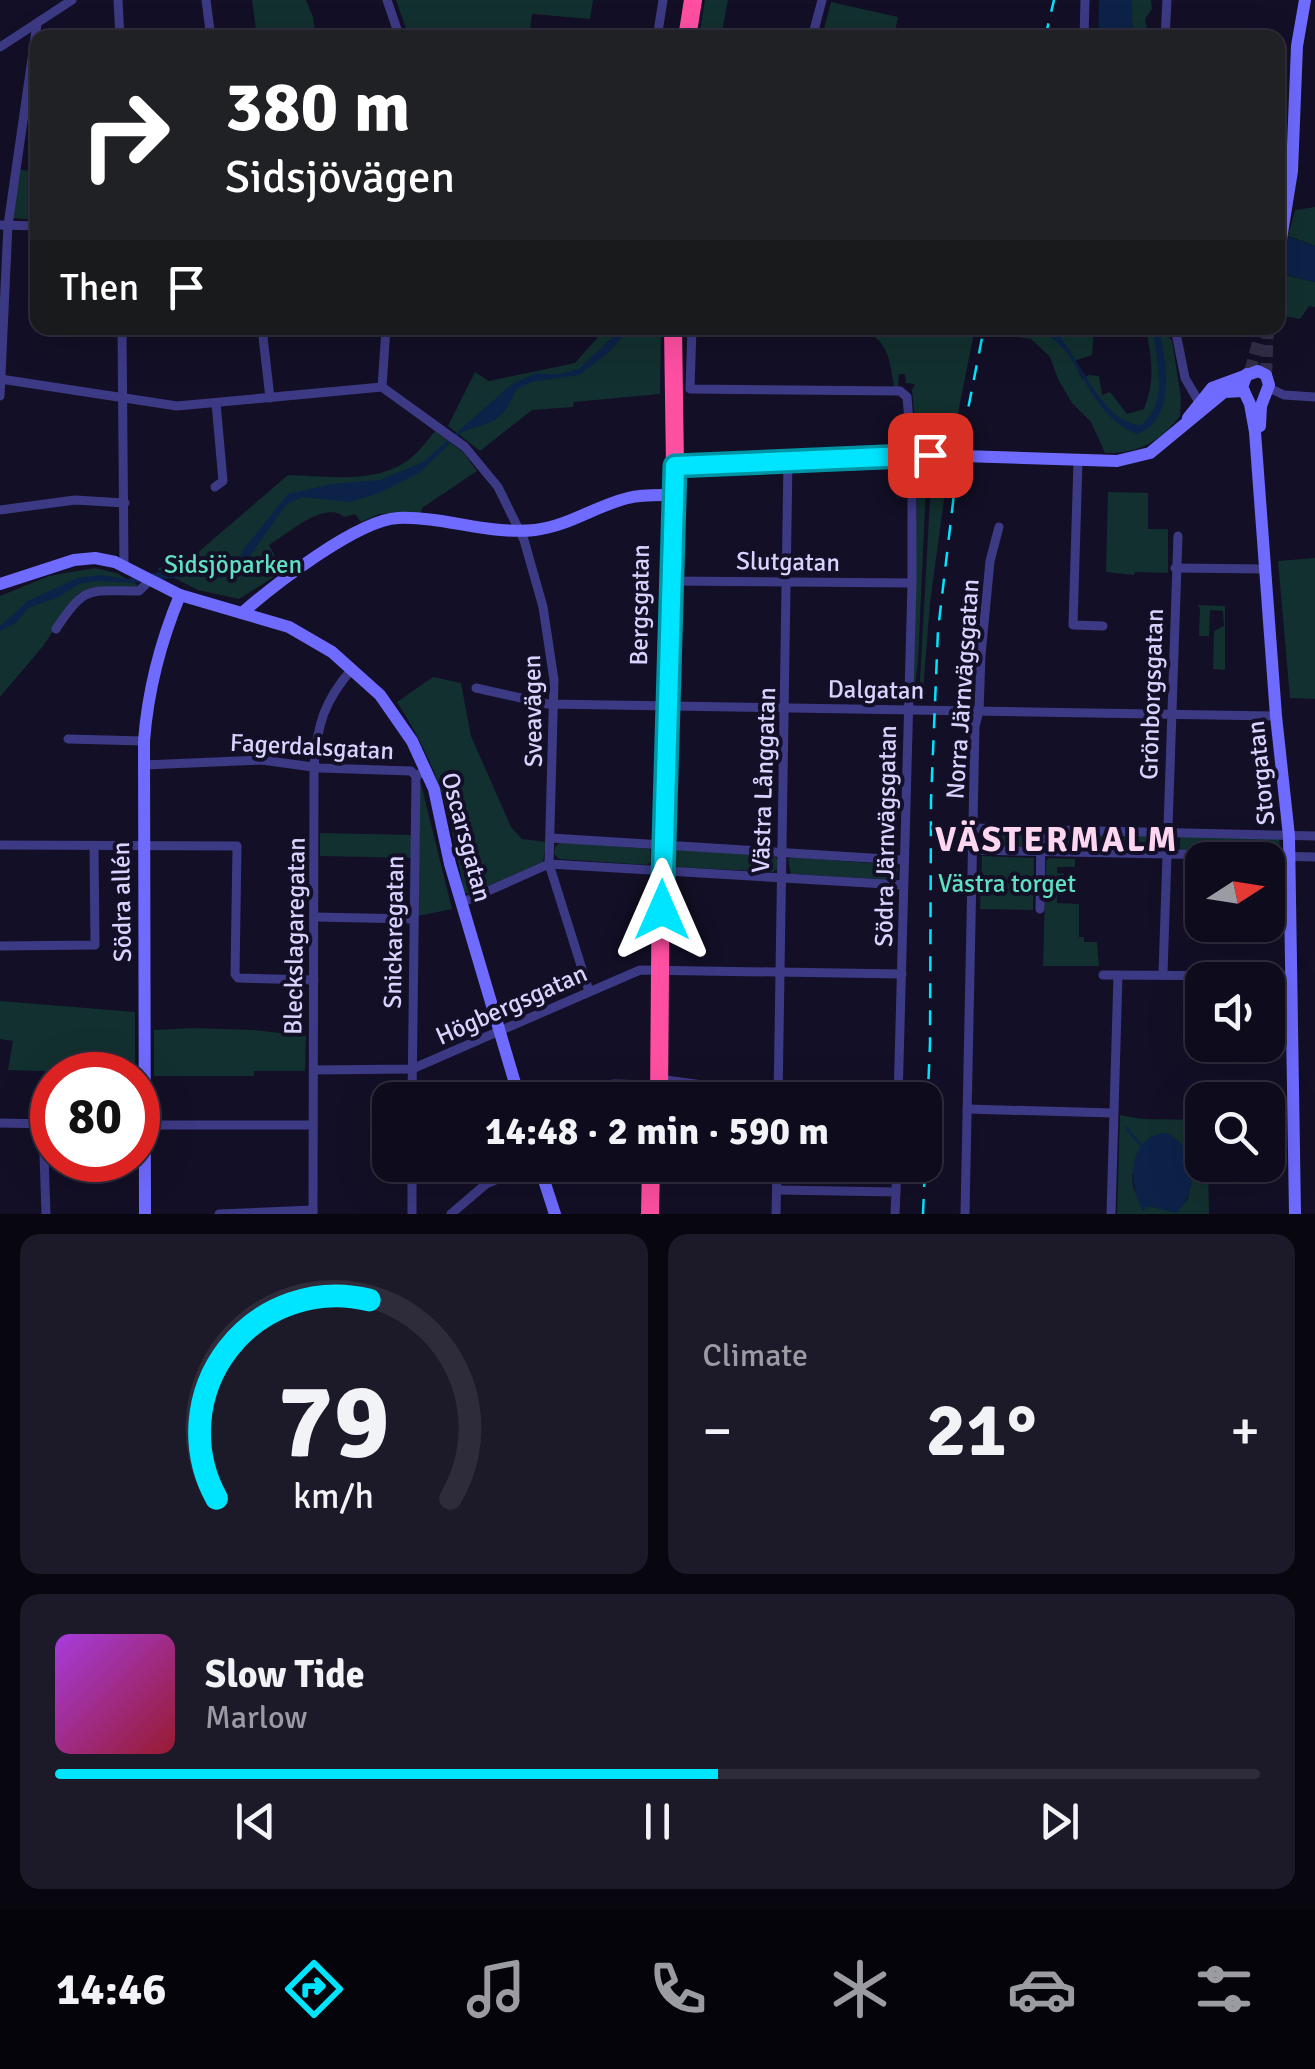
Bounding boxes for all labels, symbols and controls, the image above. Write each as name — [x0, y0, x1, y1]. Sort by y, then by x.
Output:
text: 380 m — [225, 64, 410, 150]
icon: right — [60, 70, 190, 200]
text: Sidsjövägen — [225, 150, 455, 205]
icon: arrive — [159, 260, 214, 315]
text: Then — [60, 264, 139, 311]
pin — [888, 413, 973, 498]
icon: arrive — [903, 428, 958, 483]
street label: Bergsgatan — [623, 544, 656, 666]
street label: Slutgatan — [736, 545, 840, 578]
park label: Sidsjöparken — [164, 549, 302, 580]
street label: Norra Järnvägsgatan — [939, 578, 986, 800]
street label: Grönborgsgatan — [1133, 608, 1170, 780]
street label: Sveavägen — [516, 654, 549, 768]
street label: Dalgatan — [827, 673, 925, 706]
street label: Västra Långgatan — [745, 687, 782, 873]
street label: Storgatan — [1240, 719, 1281, 827]
street label: Södra Järnvägsgatan — [868, 725, 903, 947]
street label: Fagerdalsgatan — [229, 727, 395, 766]
street label: Oscarsgatan — [434, 769, 499, 905]
district label: VÄSTERMALM — [935, 818, 1179, 861]
street label: Bleckslagaregatan — [277, 837, 312, 1035]
street label: Södra allén — [105, 842, 138, 962]
north arrow — [1185, 842, 1285, 942]
map controls — [1185, 842, 1285, 1182]
street label: Snickaregatan — [377, 855, 410, 1009]
position arrow — [610, 858, 714, 962]
park label: Västra torget — [938, 868, 1076, 899]
street label: Högbergsgatan — [431, 957, 592, 1052]
button: sound — [1185, 962, 1285, 1062]
speed limit sign: 80 — [30, 1052, 160, 1182]
button: search — [1185, 1082, 1285, 1182]
text: 14:48 · 2 min · 590 m — [485, 1108, 829, 1155]
text: Climate — [703, 1336, 808, 1375]
text: 79 — [278, 1358, 390, 1486]
text: 21° — [926, 1384, 1037, 1477]
text: − — [703, 1397, 732, 1465]
text: + — [1230, 1397, 1260, 1465]
text: km/h — [293, 1474, 374, 1518]
text: Slow Tide — [205, 1651, 365, 1698]
text: Marlow — [205, 1698, 307, 1737]
icon: previous — [228, 1794, 283, 1849]
icon: pause — [630, 1794, 685, 1849]
icon: next — [1032, 1794, 1087, 1849]
icon: directions — [279, 1954, 349, 2024]
icon: music — [461, 1954, 531, 2024]
icon: phone — [643, 1954, 713, 2024]
icon: climate — [825, 1954, 895, 2024]
icon: car — [1007, 1954, 1077, 2024]
icon: filters — [1189, 1954, 1259, 2024]
text: 14:46 — [56, 1962, 166, 2017]

